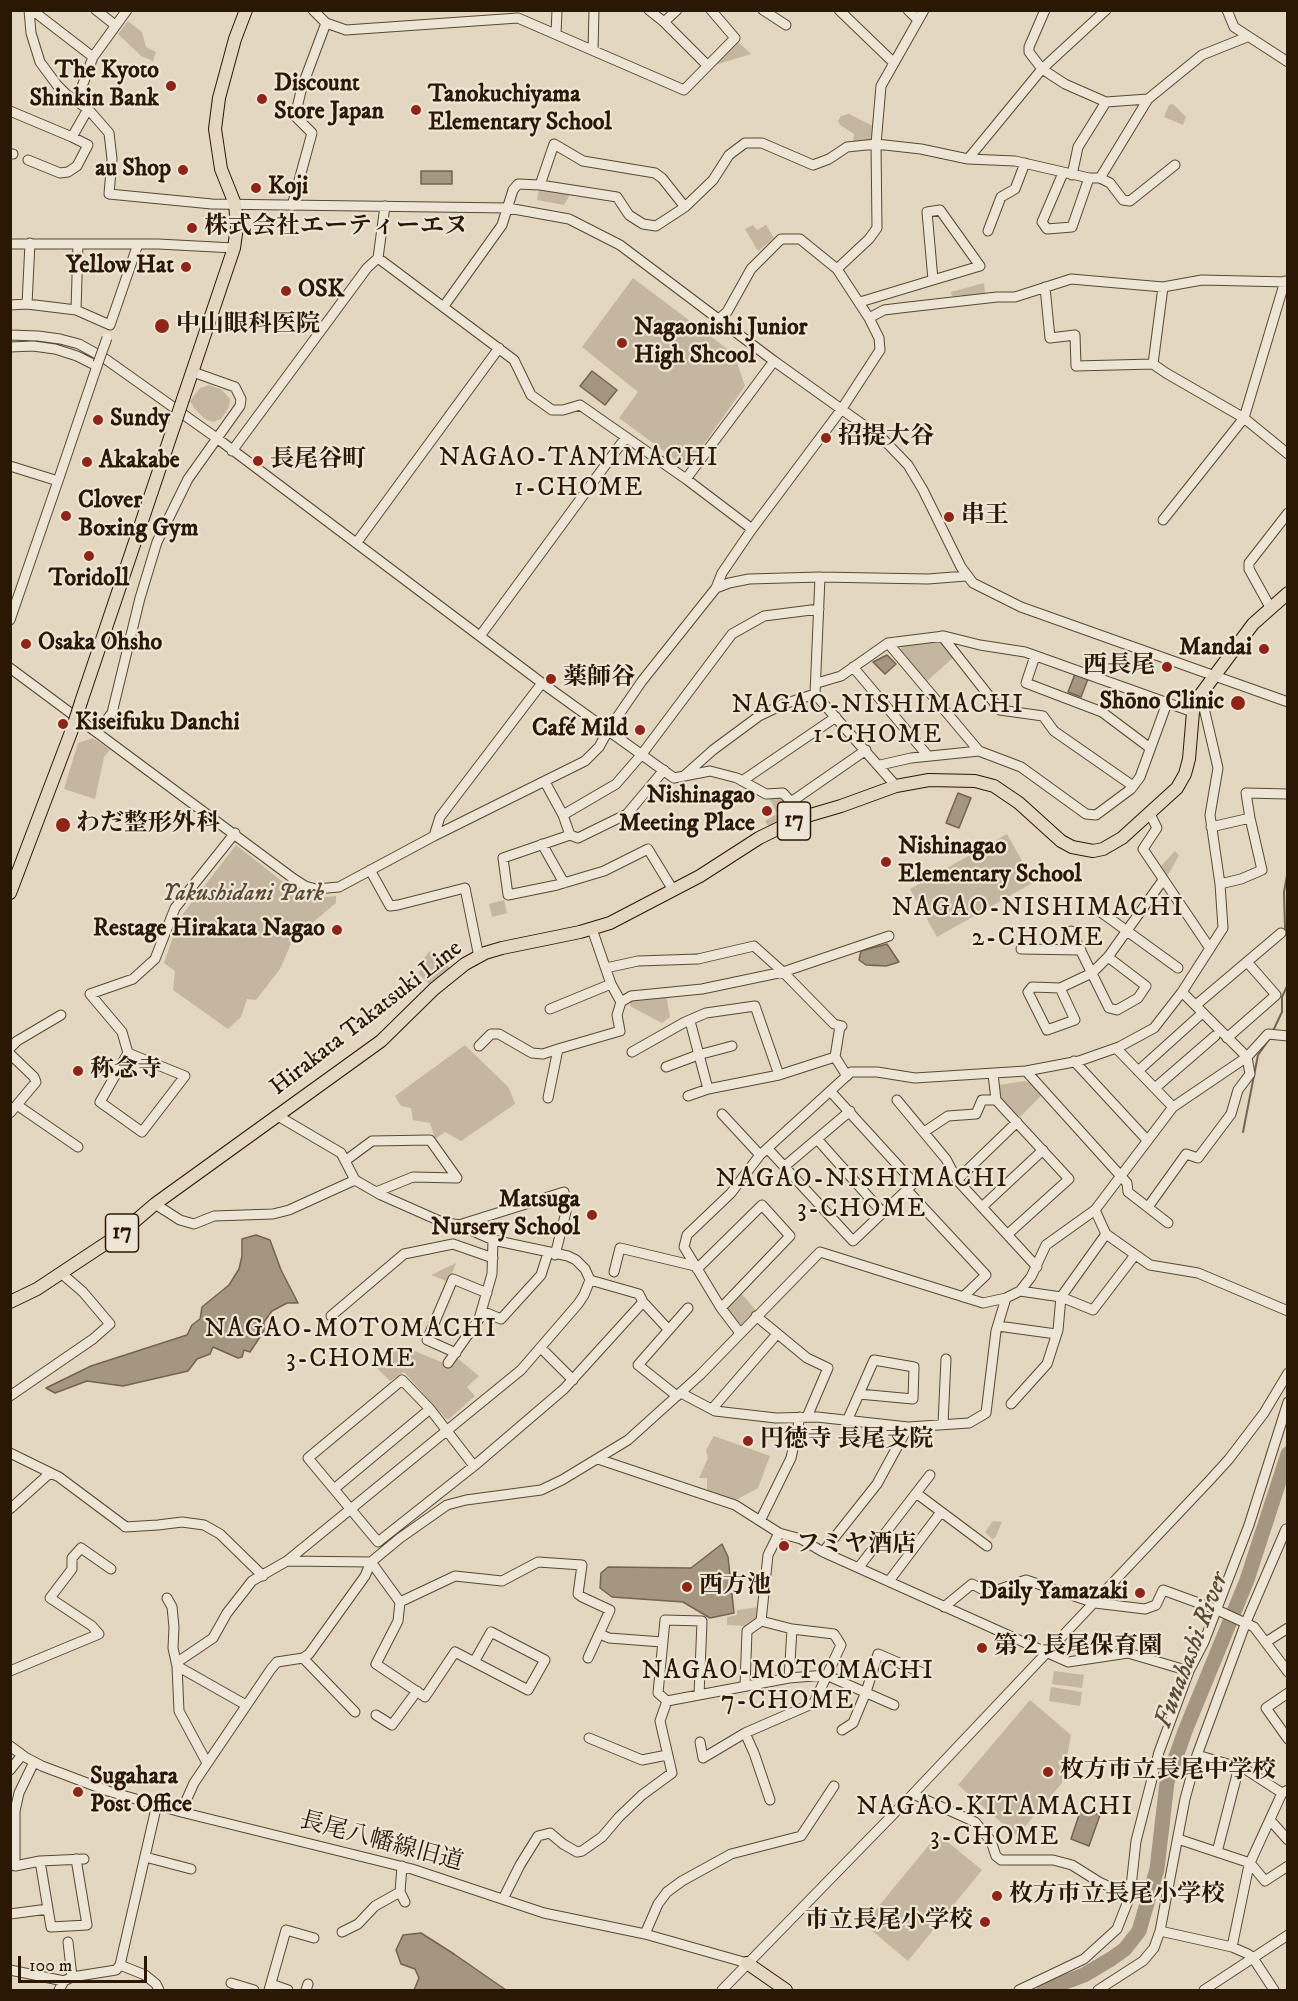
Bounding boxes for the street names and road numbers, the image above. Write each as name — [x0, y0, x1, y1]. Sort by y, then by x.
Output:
road number: 17 — [778, 802, 810, 840]
street label: Hirakata Takatsuki Line — [265, 935, 469, 1103]
road number: 17 — [106, 1214, 138, 1252]
street label: 長尾八幡線旧道 — [296, 1807, 466, 1879]

